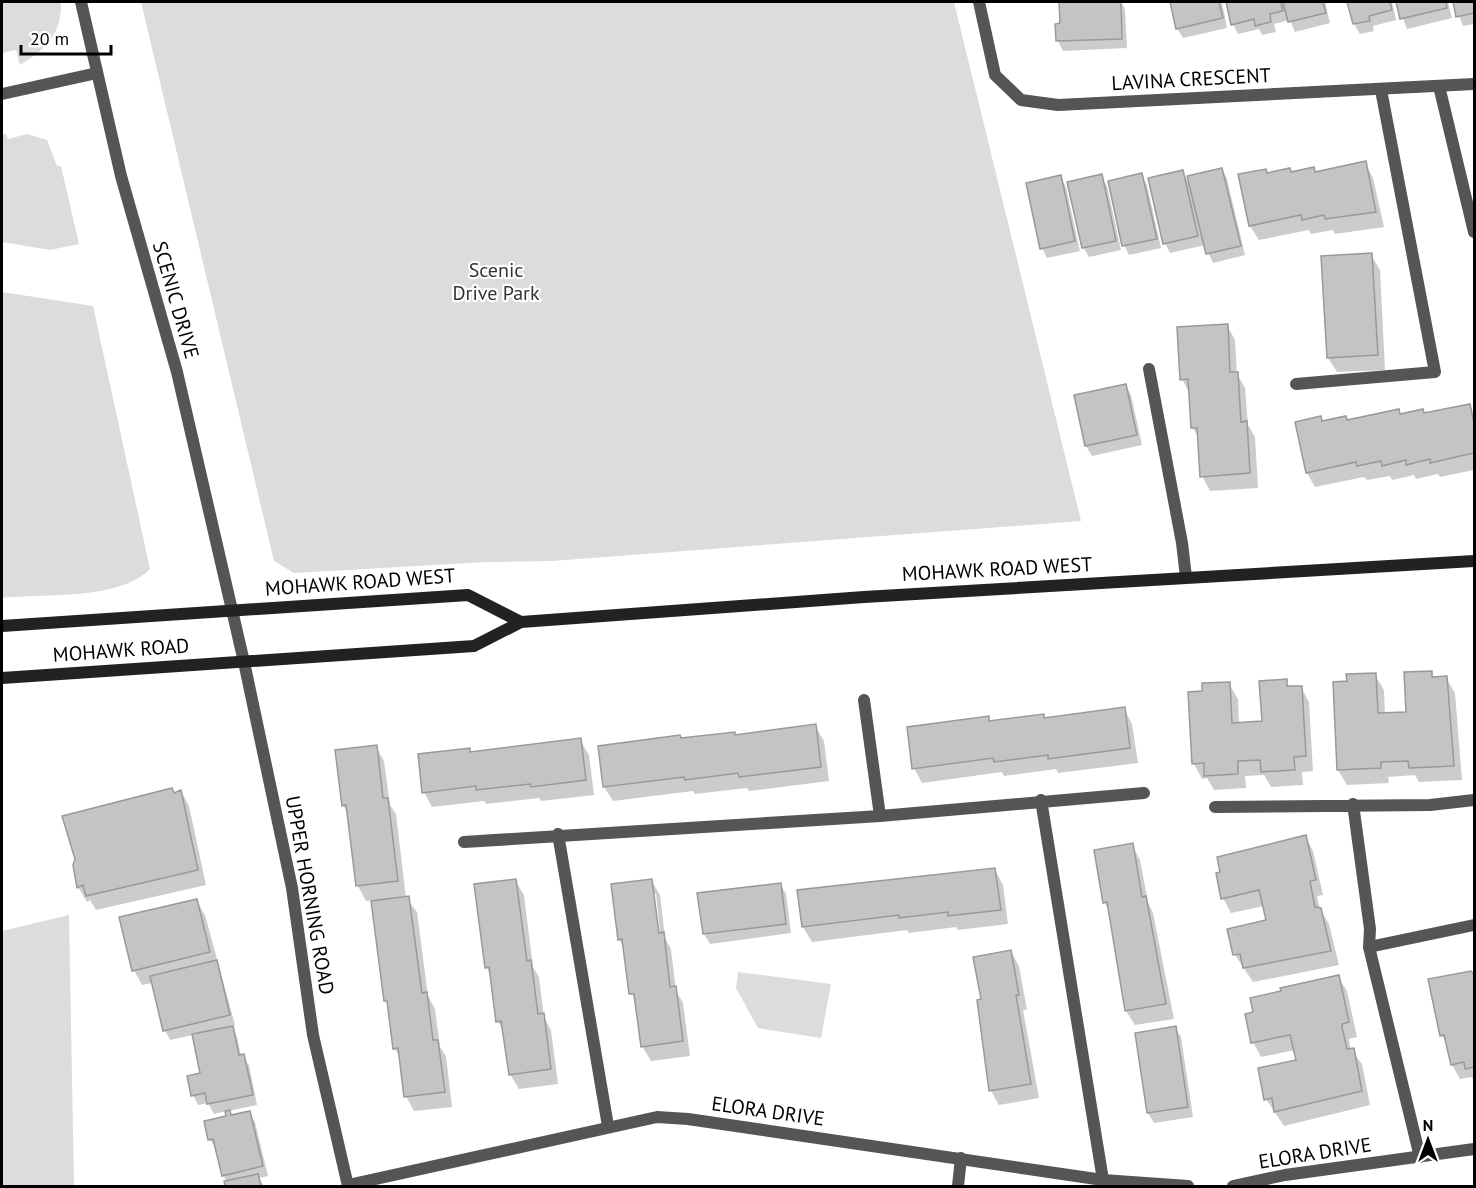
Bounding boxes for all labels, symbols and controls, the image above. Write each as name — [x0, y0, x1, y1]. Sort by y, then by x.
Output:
scale bar — [21, 18, 111, 56]
text: 20 m — [30, 27, 69, 50]
street label: LAVINA CRESCENT — [1111, 62, 1271, 96]
street label: SCENIC DRIVE — [147, 238, 205, 362]
park label: Scenic Drive Park — [453, 257, 540, 306]
street label: MOHAWK ROAD WEST — [901, 551, 1093, 587]
street label: MOHAWK ROAD WEST — [264, 562, 456, 602]
street label: MOHAWK ROAD — [52, 632, 190, 668]
street label: UPPER HORNING ROAD — [280, 793, 340, 997]
street label: ELORA DRIVE — [710, 1090, 826, 1132]
north arrow — [1398, 1110, 1458, 1170]
text: N — [1423, 1115, 1433, 1135]
street label: ELORA DRIVE — [1257, 1131, 1373, 1175]

